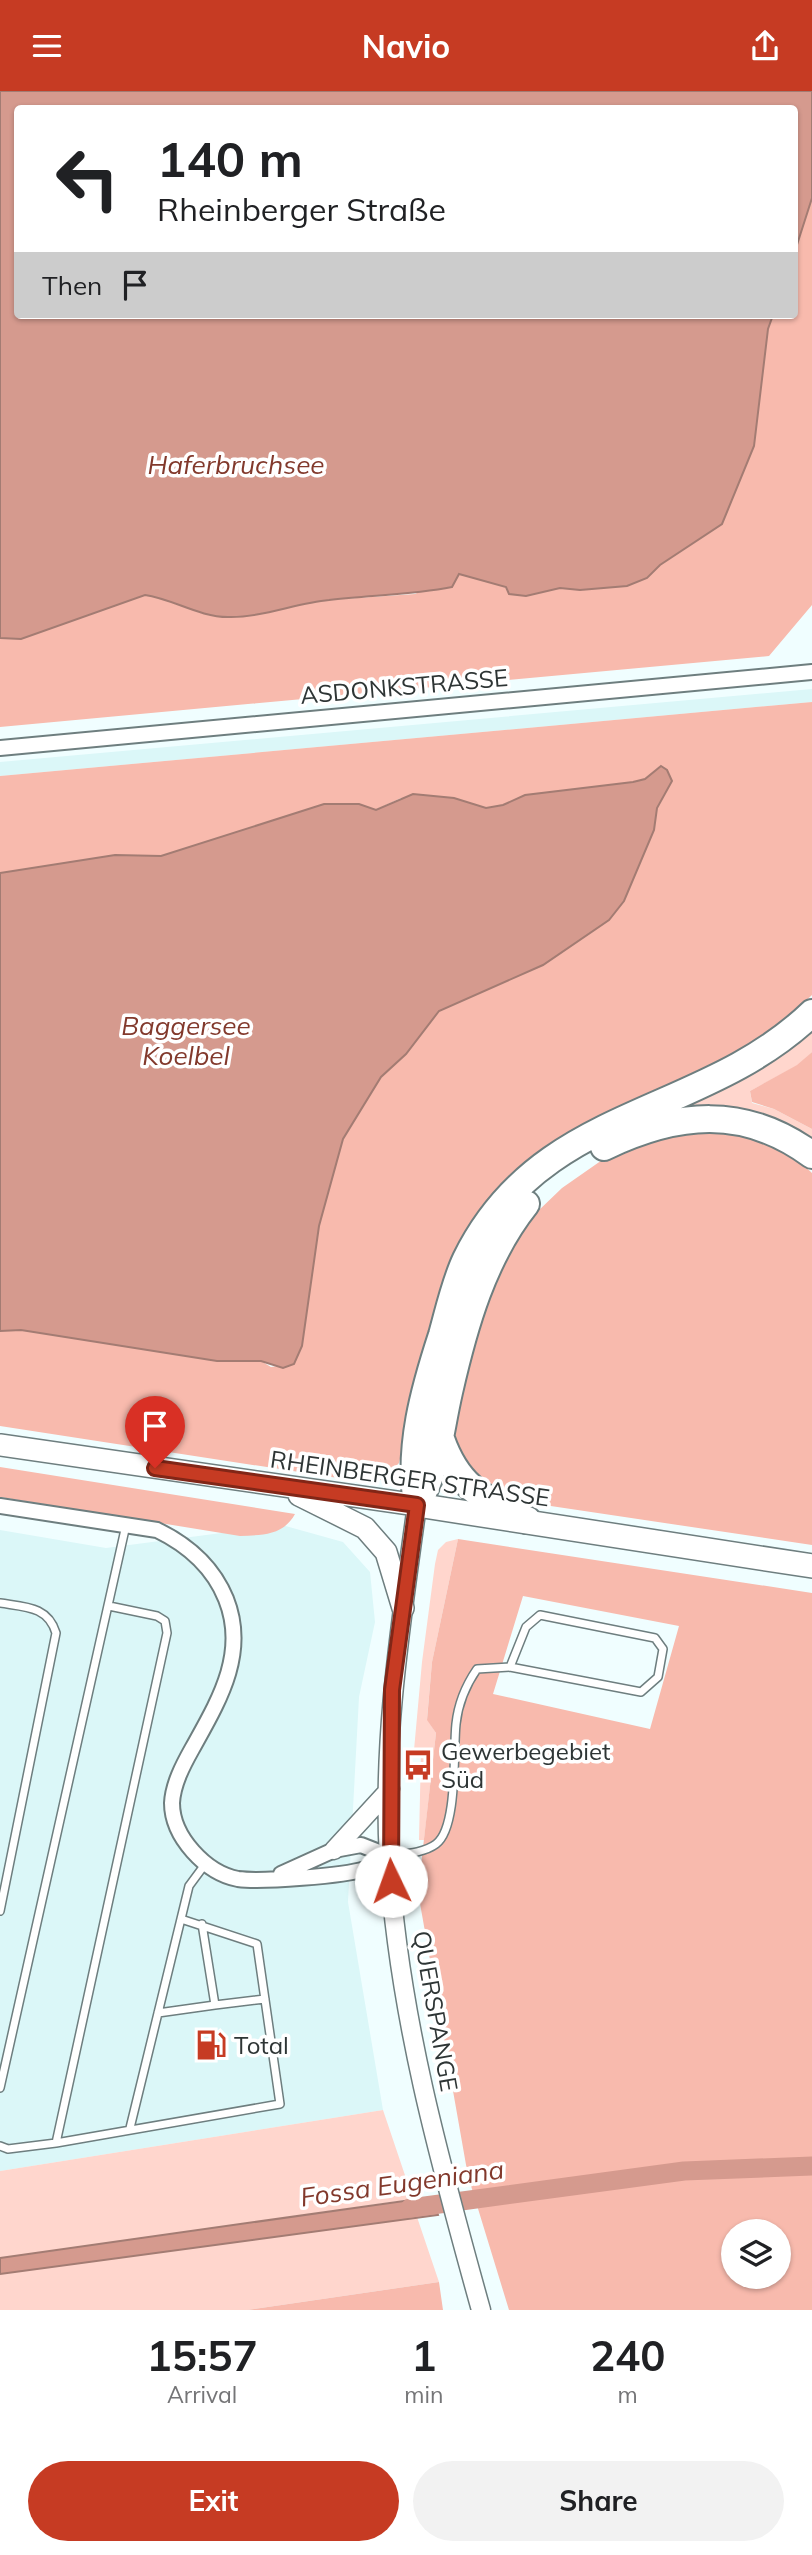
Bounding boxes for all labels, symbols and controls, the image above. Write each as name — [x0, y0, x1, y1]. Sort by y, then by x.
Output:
text: Navio — [362, 26, 450, 66]
icon: menu — [28, 27, 66, 65]
icon: share — [746, 27, 784, 65]
text: 140 m — [157, 128, 303, 189]
icon: left — [42, 133, 133, 224]
text: Rheinberger Straße — [157, 189, 446, 229]
icon: arrive — [116, 266, 154, 304]
text: Then — [42, 269, 102, 302]
water label: Haferbruchsee — [148, 448, 324, 481]
street label: ASDONKSTRASSE — [299, 662, 509, 710]
water label: Baggersee Koelbel — [121, 1009, 251, 1072]
pin — [125, 1396, 185, 1468]
icon: arrive — [136, 1407, 174, 1445]
street label: RHEINBERGER STRASSE — [268, 1444, 552, 1512]
place label: Gewerbegebiet Süd — [441, 1736, 610, 1794]
bus stop icon: Gewerbegebiet Süd — [401, 1748, 435, 1782]
position arrow — [354, 1844, 428, 1918]
street label: QUERSPANGE — [407, 1928, 465, 2094]
fuel station icon: Total — [194, 2028, 228, 2062]
place label: Total — [234, 2030, 289, 2060]
water label: Fossa Eugeniana — [298, 2152, 506, 2214]
map controls — [721, 2219, 791, 2289]
button: layers — [721, 2219, 791, 2289]
text: 15:57 — [147, 2329, 258, 2382]
text: 1 — [411, 2329, 436, 2382]
text: 240 — [590, 2329, 665, 2382]
text: Arrival — [167, 2380, 237, 2409]
text: min — [404, 2380, 443, 2409]
text: m — [618, 2380, 638, 2409]
button: Exit — [28, 2461, 399, 2541]
button: Share — [413, 2461, 784, 2541]

